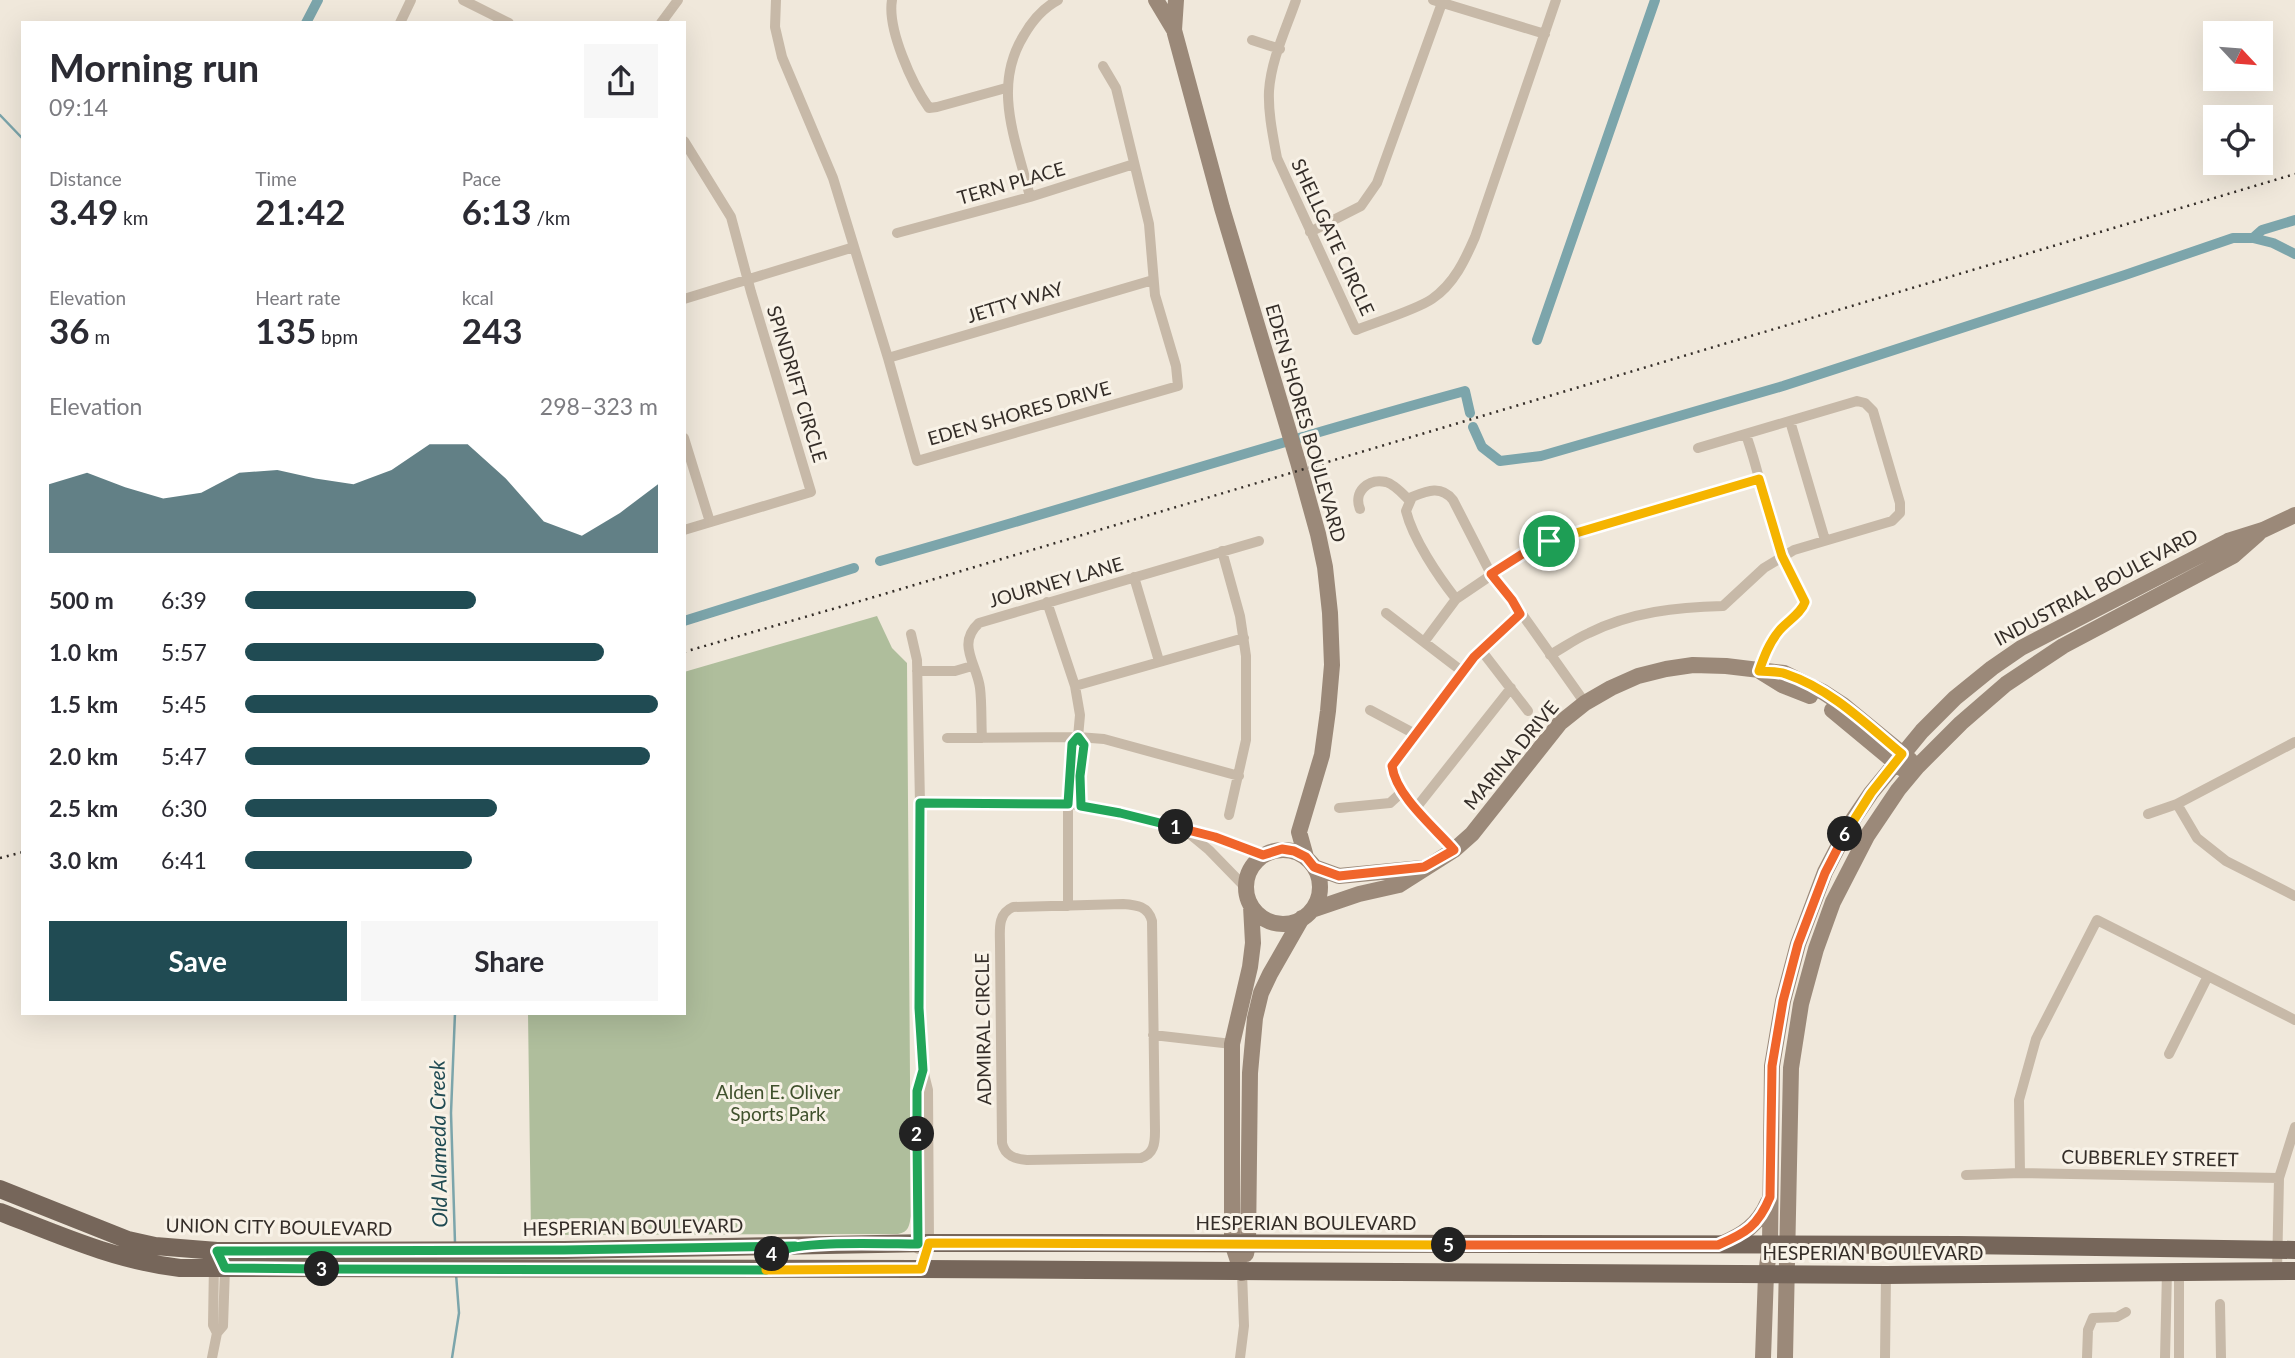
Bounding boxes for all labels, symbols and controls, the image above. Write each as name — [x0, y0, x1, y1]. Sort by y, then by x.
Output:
north arrow — [2203, 21, 2273, 91]
map controls — [2203, 21, 2273, 175]
text: Morning run — [49, 44, 259, 90]
button: share — [584, 44, 658, 118]
text: 09:14 — [49, 93, 108, 121]
button: locate — [2203, 105, 2273, 175]
street label: SHELLGATE CIRCLE — [1287, 155, 1380, 319]
street label: TERN PLACE — [954, 156, 1067, 209]
text: Distance — [49, 167, 122, 190]
text: Time — [255, 167, 297, 190]
text: Pace — [462, 167, 501, 190]
text: 3.49 — [49, 190, 118, 232]
text: 21:42 — [255, 190, 346, 232]
text: 6:13 — [462, 190, 532, 232]
text: km — [118, 206, 148, 229]
text: /km — [532, 206, 570, 229]
street label: JETTY WAY — [964, 276, 1066, 327]
text: Elevation — [49, 286, 126, 309]
text: Heart rate — [255, 286, 341, 309]
text: kcal — [462, 286, 494, 309]
street label: EDEN SHORES BOULEVARD — [1261, 301, 1352, 545]
street label: SPINDRIFT CIRCLE — [763, 303, 832, 465]
text: 36 — [49, 309, 90, 351]
text: 135 — [255, 309, 316, 351]
text: 243 — [462, 309, 523, 351]
text: m — [90, 325, 110, 348]
text: bpm — [316, 325, 358, 348]
street label: EDEN SHORES DRIVE — [925, 375, 1113, 450]
text: Elevation — [49, 392, 142, 420]
text: 298–323 m — [540, 392, 658, 420]
pin — [1519, 511, 1579, 571]
icon: arrive — [1530, 522, 1568, 560]
street label: INDUSTRIAL BOULEVARD — [1990, 523, 2201, 650]
street label: JOURNEY LANE — [986, 551, 1126, 612]
text: 500 m — [49, 586, 114, 614]
text: 6:39 — [161, 586, 207, 614]
text: 1.0 km — [49, 638, 118, 666]
text: 5:57 — [161, 638, 207, 666]
text: 1.5 km — [49, 690, 118, 718]
text: 5:45 — [161, 690, 207, 718]
street label: MARINA DRIVE — [1458, 696, 1563, 814]
text: 2.0 km — [49, 742, 118, 770]
text: 5:47 — [161, 742, 207, 770]
text: 2.5 km — [49, 794, 118, 822]
text: 6:30 — [161, 794, 207, 822]
pin: 1 — [1158, 810, 1194, 844]
text: 1 — [1170, 815, 1181, 838]
pin: 6 — [1828, 816, 1862, 852]
text: 6 — [1839, 822, 1850, 845]
text: 3.0 km — [49, 846, 118, 874]
text: 6:41 — [161, 846, 207, 874]
button: Save — [49, 921, 347, 1001]
button: Share — [361, 921, 658, 1001]
street label: ADMIRAL CIRCLE — [970, 953, 995, 1105]
water label: Old Alameda Creek — [424, 1059, 451, 1228]
park label: Alden E. Oliver Sports Park — [716, 1080, 840, 1125]
pin: 2 — [900, 1116, 934, 1152]
text: 2 — [911, 1122, 922, 1145]
street label: CUBBERLEY STREET — [2061, 1144, 2239, 1171]
street label: HESPERIAN BOULEVARD — [1196, 1211, 1416, 1234]
street label: UNION CITY BOULEVARD — [165, 1213, 393, 1240]
street label: HESPERIAN BOULEVARD — [522, 1213, 744, 1240]
pin: 5 — [1432, 1228, 1466, 1262]
text: 5 — [1443, 1233, 1454, 1256]
pin: 4 — [754, 1236, 790, 1272]
street label: HESPERIAN BOULEVARD — [1763, 1241, 1983, 1264]
text: 4 — [766, 1242, 777, 1265]
pin: 3 — [304, 1252, 340, 1286]
text: 3 — [316, 1257, 327, 1280]

